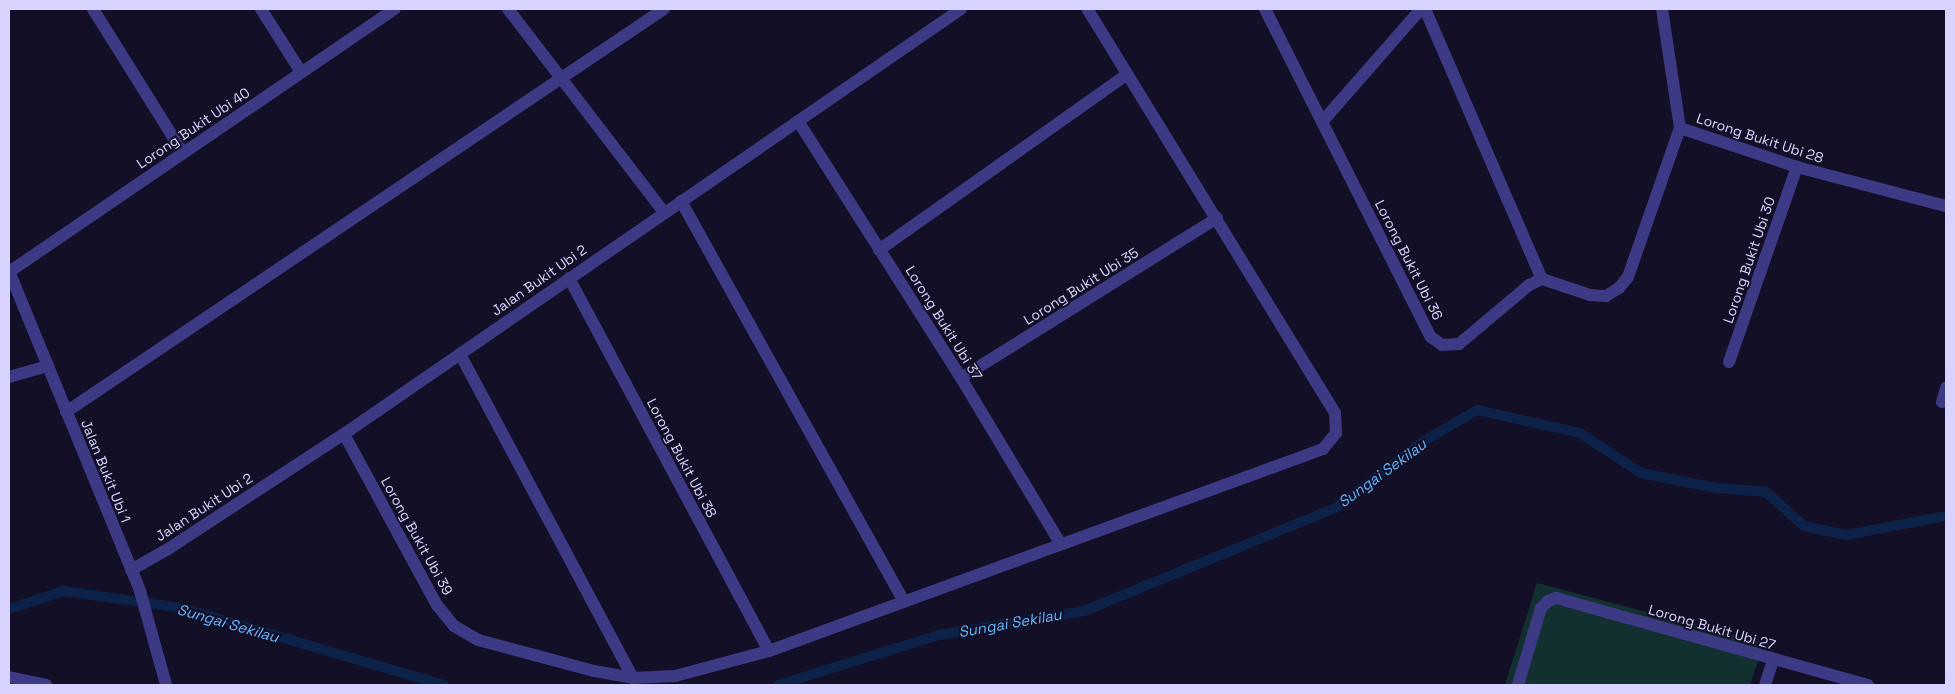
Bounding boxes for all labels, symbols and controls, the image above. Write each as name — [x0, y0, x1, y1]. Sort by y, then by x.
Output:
street label: Lorong Bukit Ubi 40 — [133, 84, 253, 172]
street label: Lorong Bukit Ubi 28 — [1694, 110, 1826, 166]
street label: Lorong Bukit Ubi 30 — [1719, 195, 1779, 325]
street label: Lorong Bukit Ubi 36 — [1371, 197, 1447, 323]
street label: Jalan Bukit Ubi 2 — [488, 241, 590, 319]
street label: Lorong Bukit Ubi 35 — [1021, 244, 1141, 328]
street label: Lorong Bukit Ubi 37 — [902, 263, 986, 383]
street label: Lorong Bukit Ubi 38 — [643, 396, 721, 520]
street label: Jalan Bukit Ubi 1 — [78, 417, 134, 525]
water label: Sungai Sekilau — [1334, 435, 1430, 511]
street label: Jalan Bukit Ubi 2 — [152, 469, 256, 545]
street label: Lorong Bukit Ubi 39 — [378, 474, 456, 598]
water label: Sungai Sekilau — [175, 600, 281, 646]
street label: Lorong Bukit Ubi 27 — [1646, 601, 1778, 653]
water label: Sungai Sekilau — [957, 605, 1063, 641]

